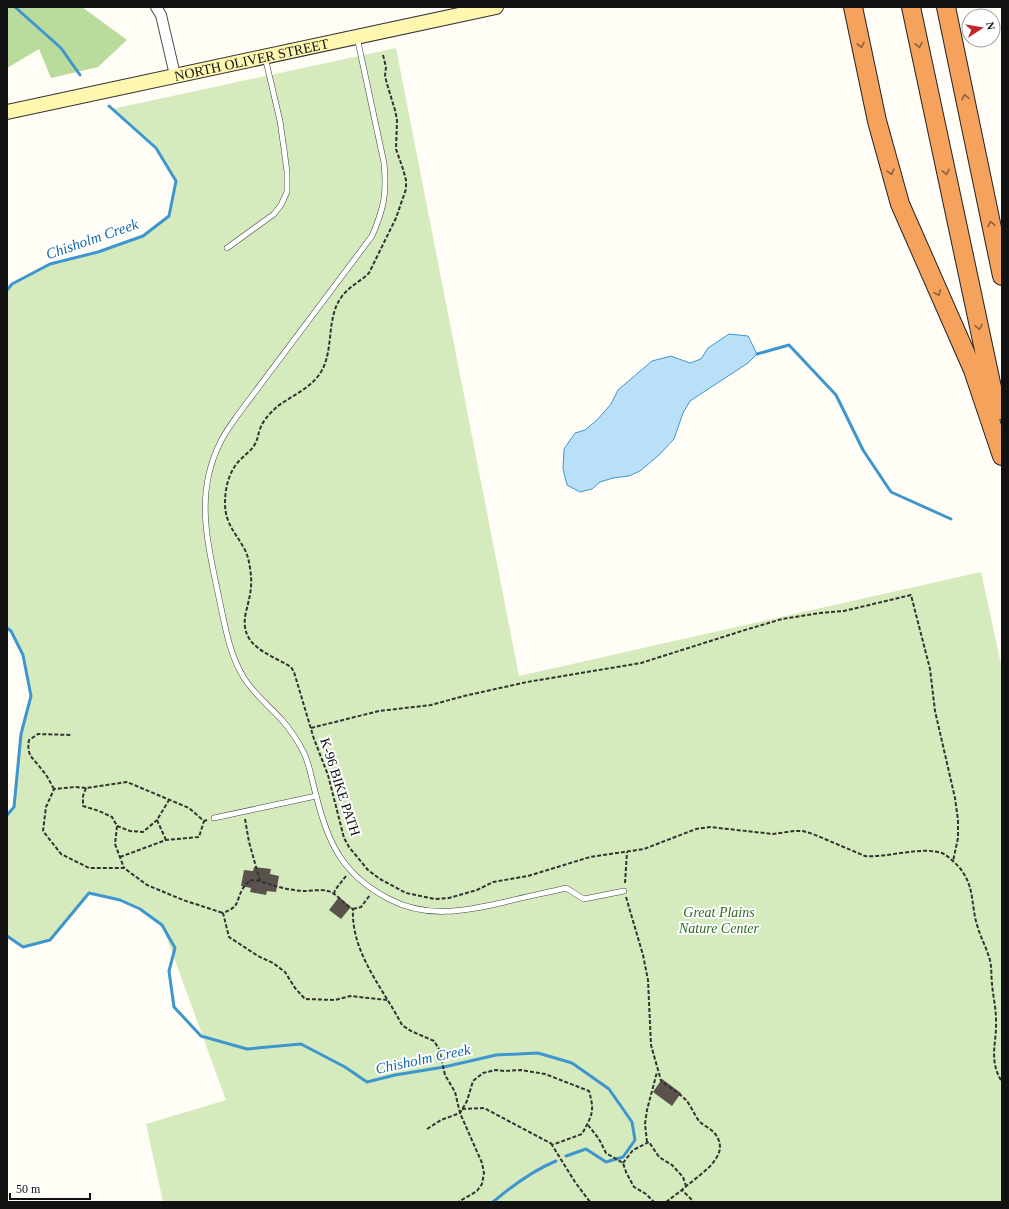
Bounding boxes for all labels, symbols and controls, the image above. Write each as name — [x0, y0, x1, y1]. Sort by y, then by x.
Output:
north arrow — [961, 8, 1001, 48]
text: N — [984, 21, 997, 31]
street label: NORTH OLIVER STREET — [173, 36, 330, 83]
one-way arrow — [856, 42, 865, 48]
one-way arrow — [915, 42, 923, 48]
one-way arrow — [961, 94, 969, 100]
one-way arrow — [886, 168, 895, 175]
one-way arrow — [942, 169, 950, 175]
water label: Chisholm Creek — [44, 216, 141, 262]
one-way arrow — [988, 221, 996, 227]
one-way arrow — [933, 288, 941, 296]
one-way arrow — [975, 324, 983, 330]
street label: K-96 BIKE PATH — [317, 736, 363, 838]
park label: Great Plains Nature Center — [678, 905, 760, 936]
water label: Chisholm Creek — [374, 1041, 472, 1077]
scale bar — [10, 1175, 90, 1201]
text: 50 m — [16, 1182, 41, 1196]

